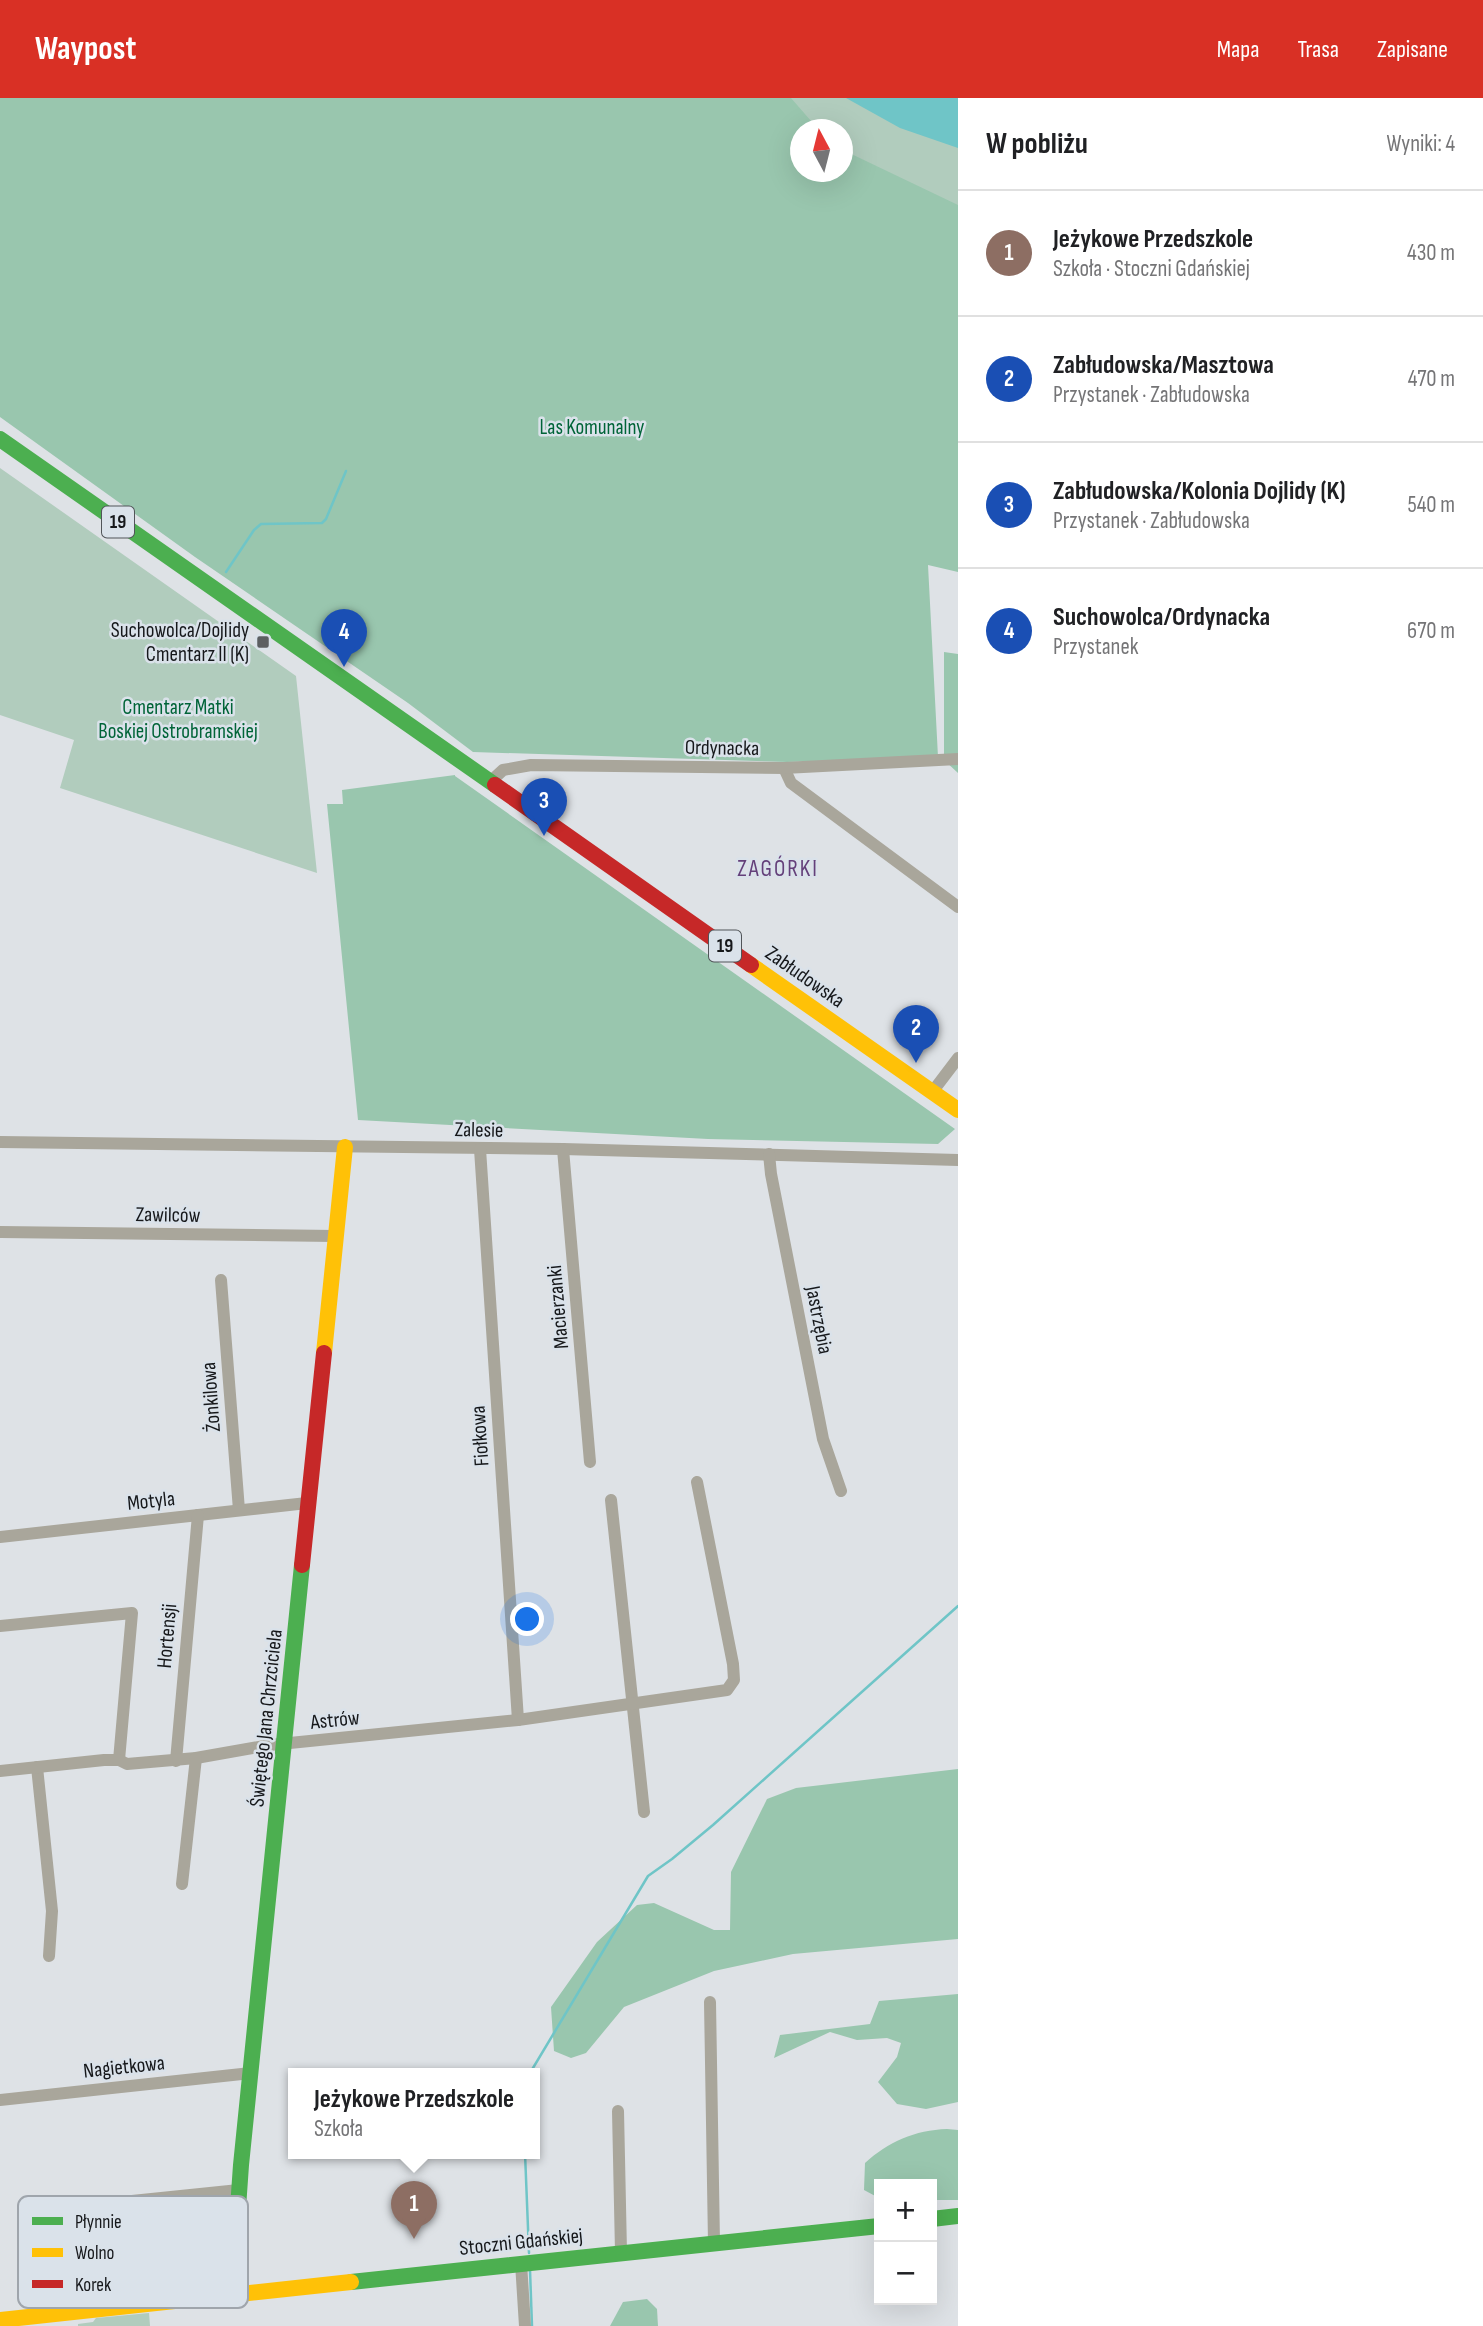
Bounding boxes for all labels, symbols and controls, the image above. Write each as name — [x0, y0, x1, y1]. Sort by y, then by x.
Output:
text: Waypost — [35, 29, 136, 69]
text: Mapa — [1217, 35, 1260, 64]
text: Trasa — [1298, 35, 1339, 64]
text: Zapisane — [1377, 35, 1448, 64]
north arrow — [790, 119, 853, 182]
text: W pobliżu — [986, 126, 1088, 162]
text: Wyniki: 4 — [1387, 130, 1455, 158]
text: Jeżykowe Przedszkole — [1053, 224, 1253, 255]
text: 1 — [1004, 239, 1014, 267]
text: 430 m — [1407, 239, 1455, 267]
text: Szkoła · Stoczni Gdańskiej — [1053, 255, 1250, 283]
text: Zabłudowska/Masztowa — [1053, 350, 1274, 381]
text: 2 — [1004, 365, 1014, 393]
text: 470 m — [1408, 365, 1455, 393]
text: Przystanek · Zabłudowska — [1053, 381, 1250, 409]
park label: Las Komunalny — [540, 415, 644, 440]
text: Zabłudowska/Kolonia Dojlidy (K) — [1053, 476, 1346, 507]
text: 3 — [1004, 491, 1014, 519]
text: 540 m — [1407, 491, 1455, 519]
road number: 19 — [102, 506, 134, 538]
text: Przystanek · Zabłudowska — [1053, 507, 1250, 535]
text: Suchowolca/Ordynacka — [1053, 602, 1270, 633]
pin: 4 — [321, 609, 367, 667]
text: 4 — [1004, 617, 1014, 645]
text: 670 m — [1407, 617, 1455, 645]
place label: Suchowolca/Dojlidy Cmentarz II (K) — [111, 618, 249, 667]
text: Przystanek — [1053, 633, 1138, 661]
marker: Suchowolca/Dojlidy Cmentarz II (K) — [255, 634, 271, 650]
park label: Cmentarz Matki Boskiej Ostrobramskiej — [98, 695, 258, 744]
street label: Ordynacka — [685, 735, 759, 761]
pin: 3 — [521, 778, 567, 836]
district label: ZAGÓRKI — [737, 855, 819, 883]
road number: 19 — [709, 930, 741, 961]
street label: Zabłudowska — [761, 941, 849, 1013]
pin: 2 — [893, 1005, 939, 1063]
street label: Zalesie — [454, 1117, 504, 1143]
street label: Zawilców — [135, 1202, 201, 1228]
street label: Macierzanki — [542, 1264, 574, 1350]
street label: Jastrzębia — [800, 1283, 838, 1356]
street label: Żonkilowa — [196, 1361, 226, 1433]
street label: Fiołkowa — [465, 1405, 495, 1467]
street label: Motyla — [126, 1486, 176, 1516]
your location — [510, 1602, 544, 1636]
street label: Hortensji — [152, 1603, 182, 1669]
street label: Świętego Jana Chrzciciela — [244, 1628, 288, 1808]
street label: Astrów — [308, 1705, 361, 1735]
street label: Nagietkowa — [82, 2050, 166, 2084]
popup — [288, 2068, 540, 2159]
text: Jeżykowe Przedszkole — [314, 2084, 514, 2115]
text: Szkoła — [314, 2115, 363, 2143]
map controls — [874, 2179, 937, 2305]
button: + — [874, 2179, 937, 2242]
pin: 1 — [391, 2181, 437, 2239]
legend — [18, 2196, 248, 2308]
text: Płynnie — [75, 2211, 122, 2234]
street label: Stoczni Gdańskiej — [458, 2223, 584, 2261]
text: Wolno — [75, 2242, 114, 2265]
button: − — [874, 2242, 937, 2305]
text: Korek — [75, 2274, 112, 2297]

